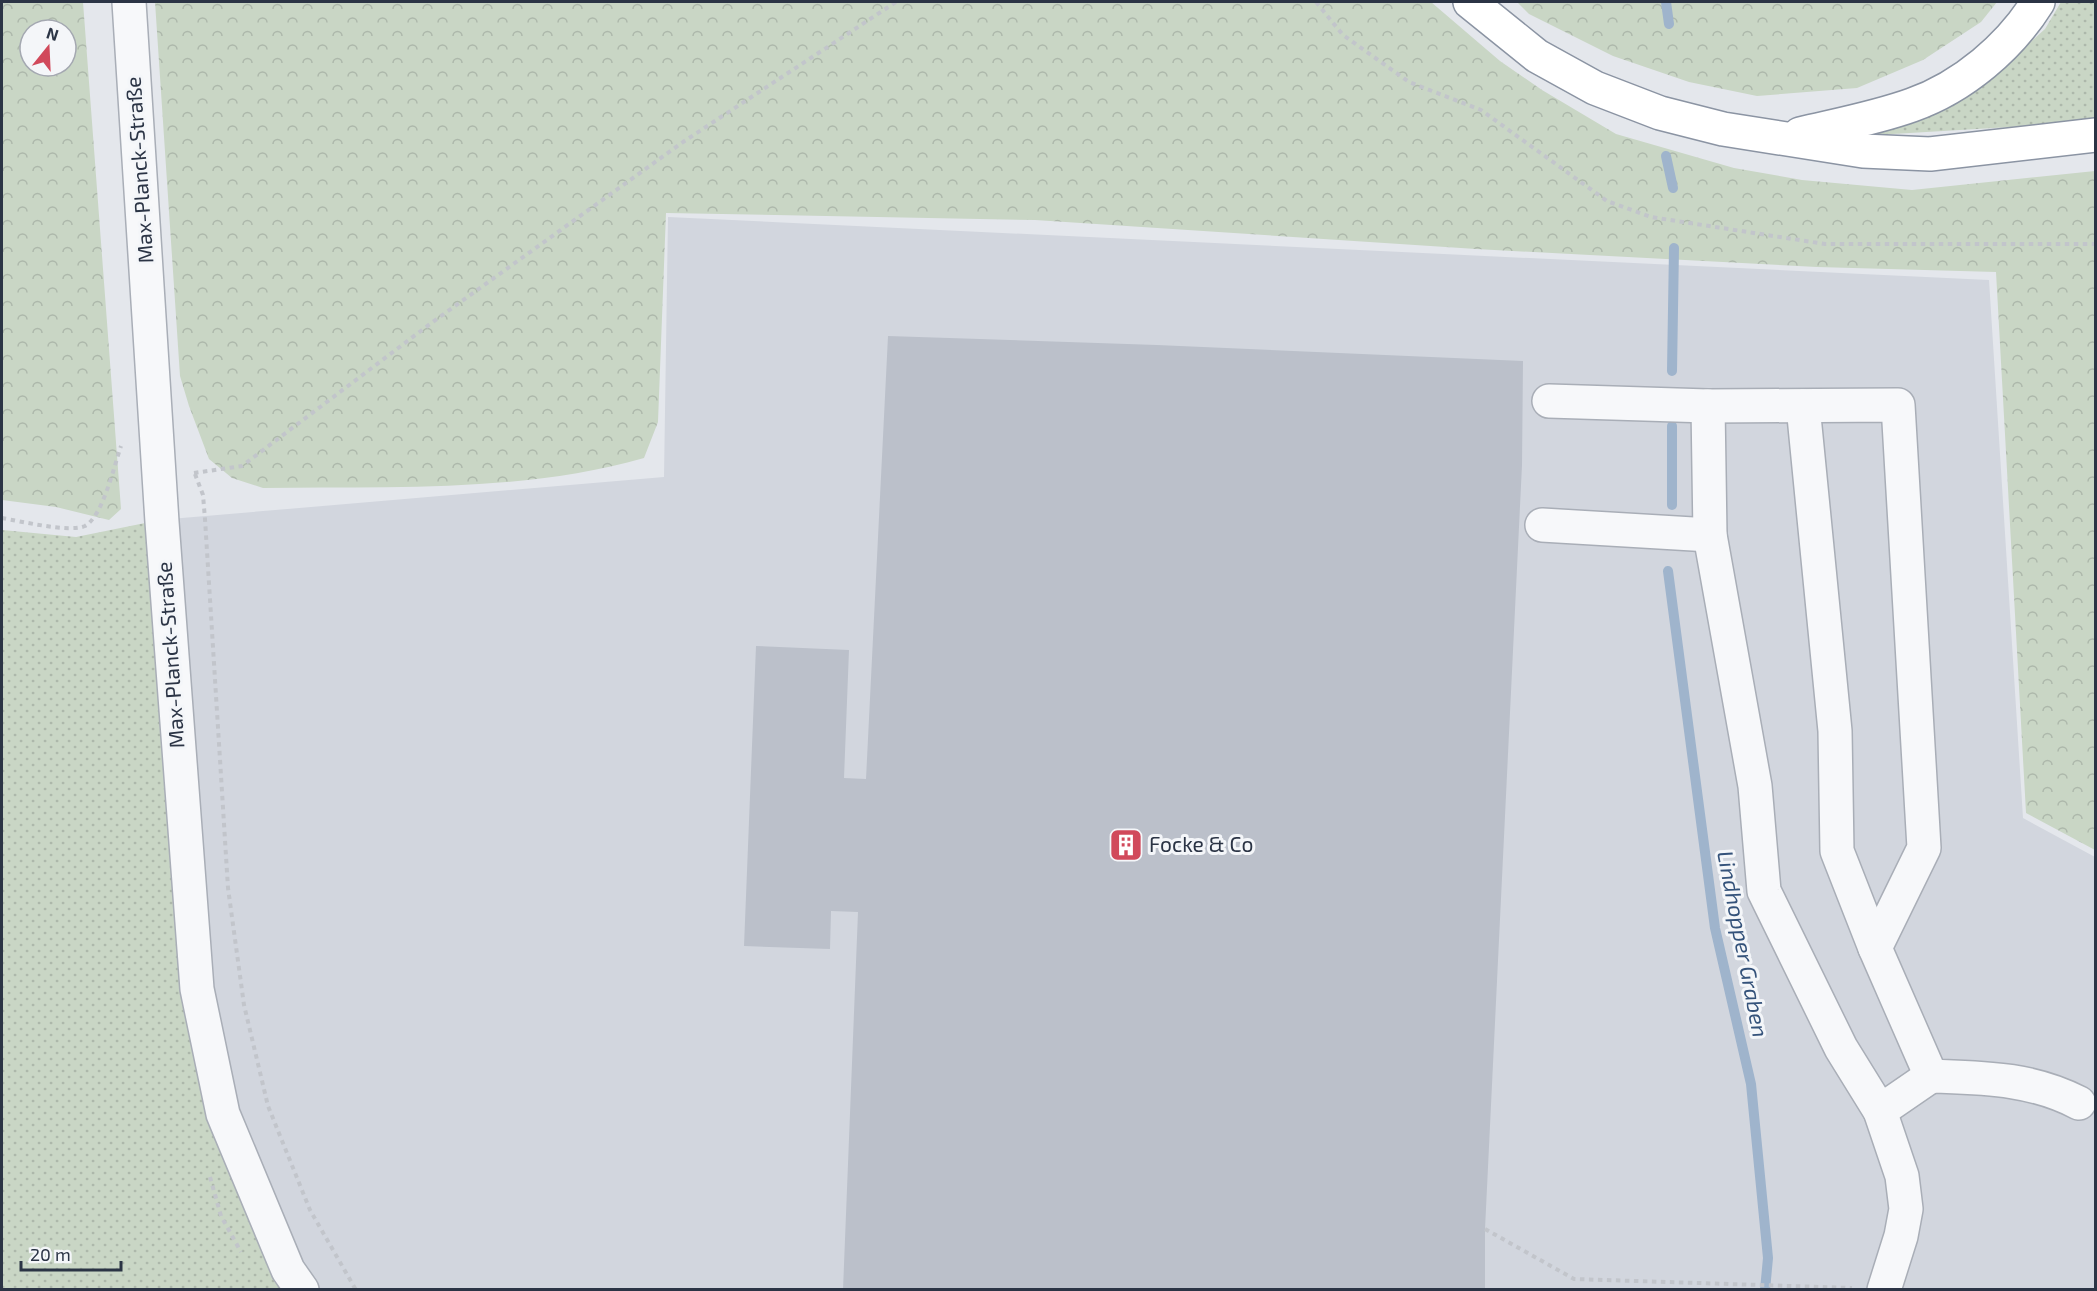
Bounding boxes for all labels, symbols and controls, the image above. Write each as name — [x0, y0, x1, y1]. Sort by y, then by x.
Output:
north arrow — [18, 18, 78, 78]
text: N — [44, 22, 61, 44]
street label: Max-Planck-Straße — [120, 76, 158, 264]
street label: Max-Planck-Straße — [151, 561, 189, 749]
building icon: Focke & Co — [1108, 827, 1144, 863]
place label: Focke & Co — [1149, 831, 1253, 856]
water label: Lindhopper Graben — [1713, 848, 1775, 1039]
scale bar — [21, 1234, 122, 1272]
text: 20 m — [30, 1243, 71, 1265]

